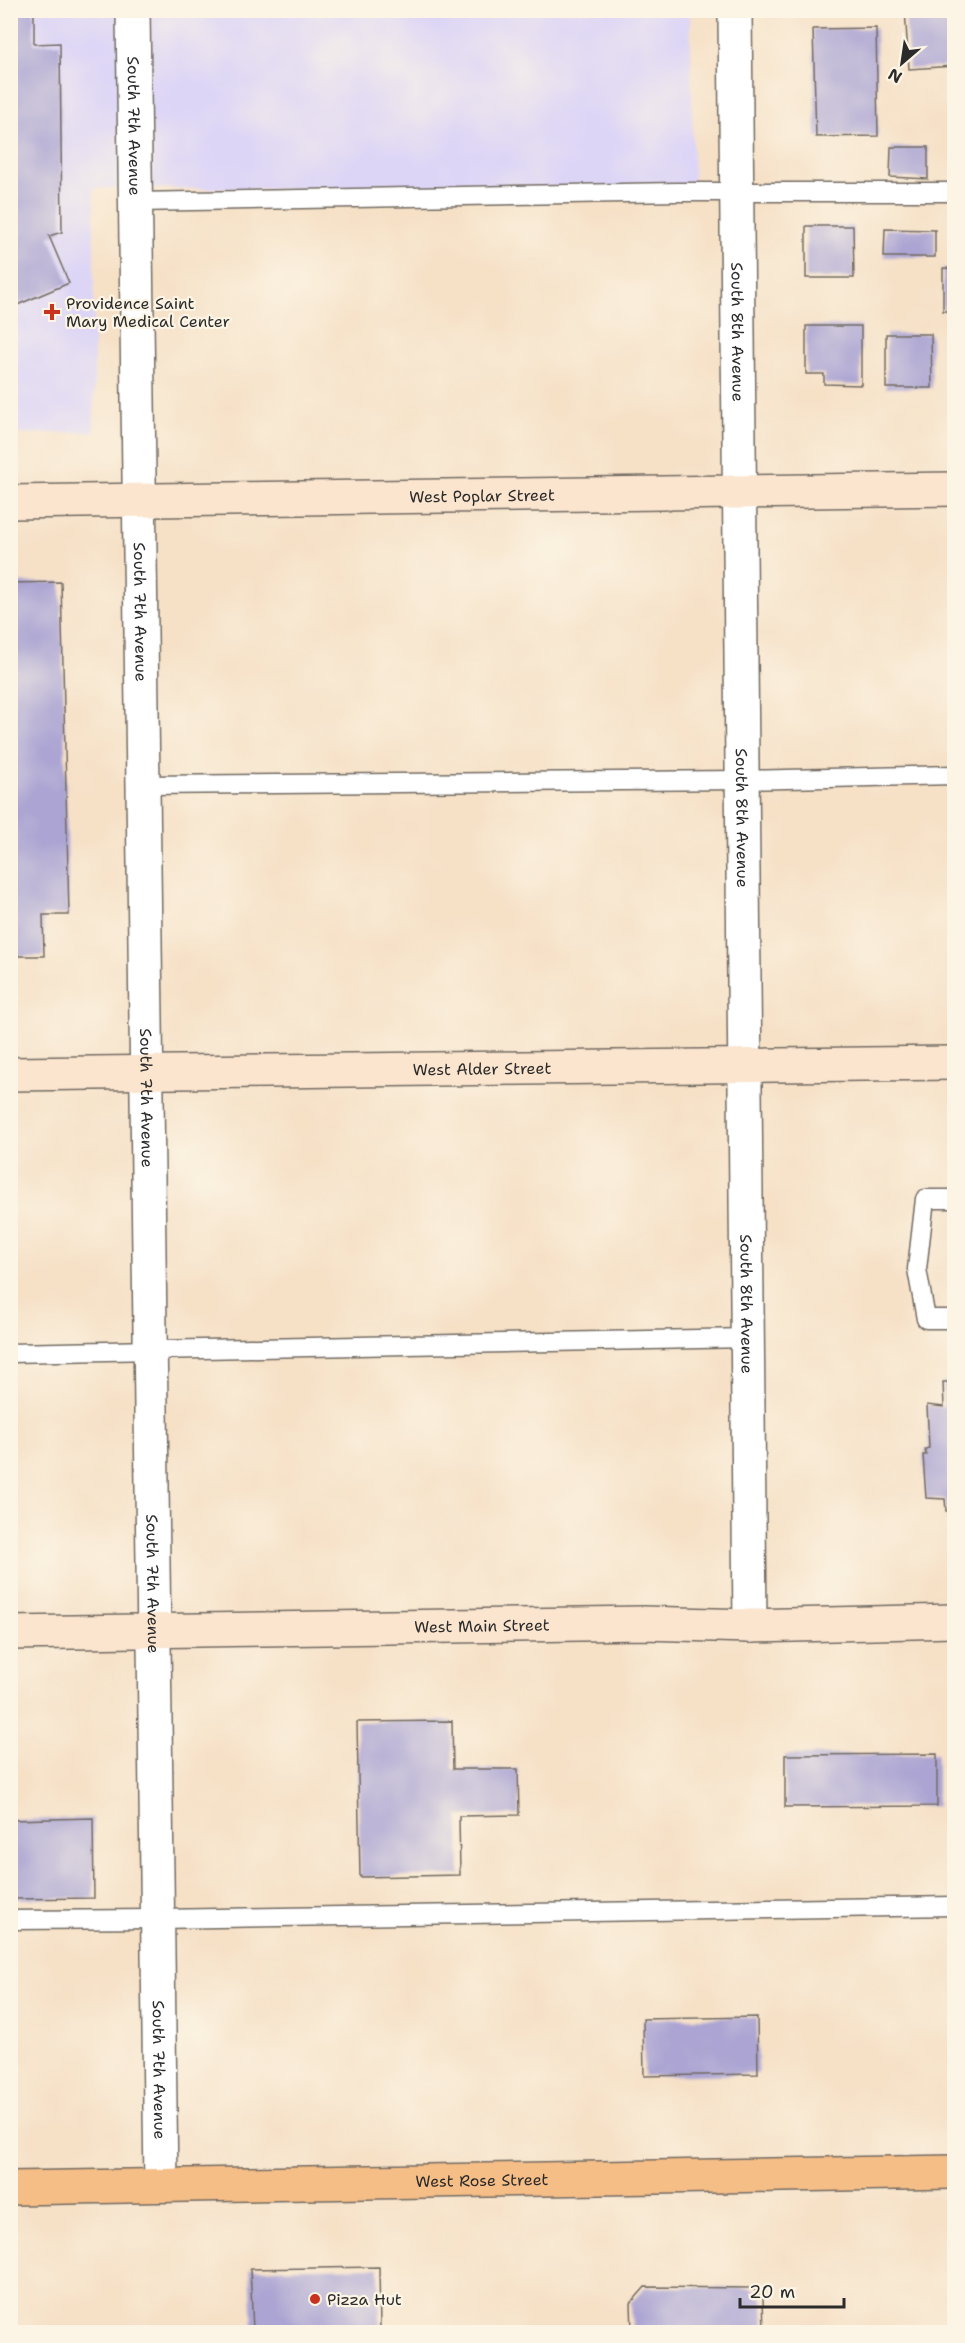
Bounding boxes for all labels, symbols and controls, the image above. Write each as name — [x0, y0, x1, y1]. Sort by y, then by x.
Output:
north arrow — [872, 33, 932, 93]
street label: South 7th Avenue — [123, 56, 145, 196]
text: N — [884, 63, 906, 88]
street label: South 8th Avenue — [726, 262, 749, 402]
place label: Providence Saint Mary Medical Center — [66, 293, 230, 332]
marker: Providence Saint Mary Medical Center — [43, 303, 61, 321]
street label: West Poplar Street — [409, 484, 555, 508]
street label: South 7th Avenue — [129, 542, 152, 682]
street label: South 8th Avenue — [731, 748, 753, 888]
street label: South 7th Avenue — [135, 1028, 158, 1168]
street label: West Alder Street — [412, 1058, 551, 1080]
street label: South 8th Avenue — [735, 1234, 758, 1374]
street label: South 7th Avenue — [141, 1514, 164, 1654]
street label: West Main Street — [414, 1614, 550, 1638]
street label: South 7th Avenue — [148, 2000, 170, 2140]
street label: West Rose Street — [415, 2169, 549, 2192]
scale bar — [740, 2271, 844, 2309]
text: 20 m — [749, 2280, 795, 2304]
place label: Pizza Hut — [327, 2289, 402, 2310]
marker: Pizza Hut — [308, 2292, 322, 2306]

